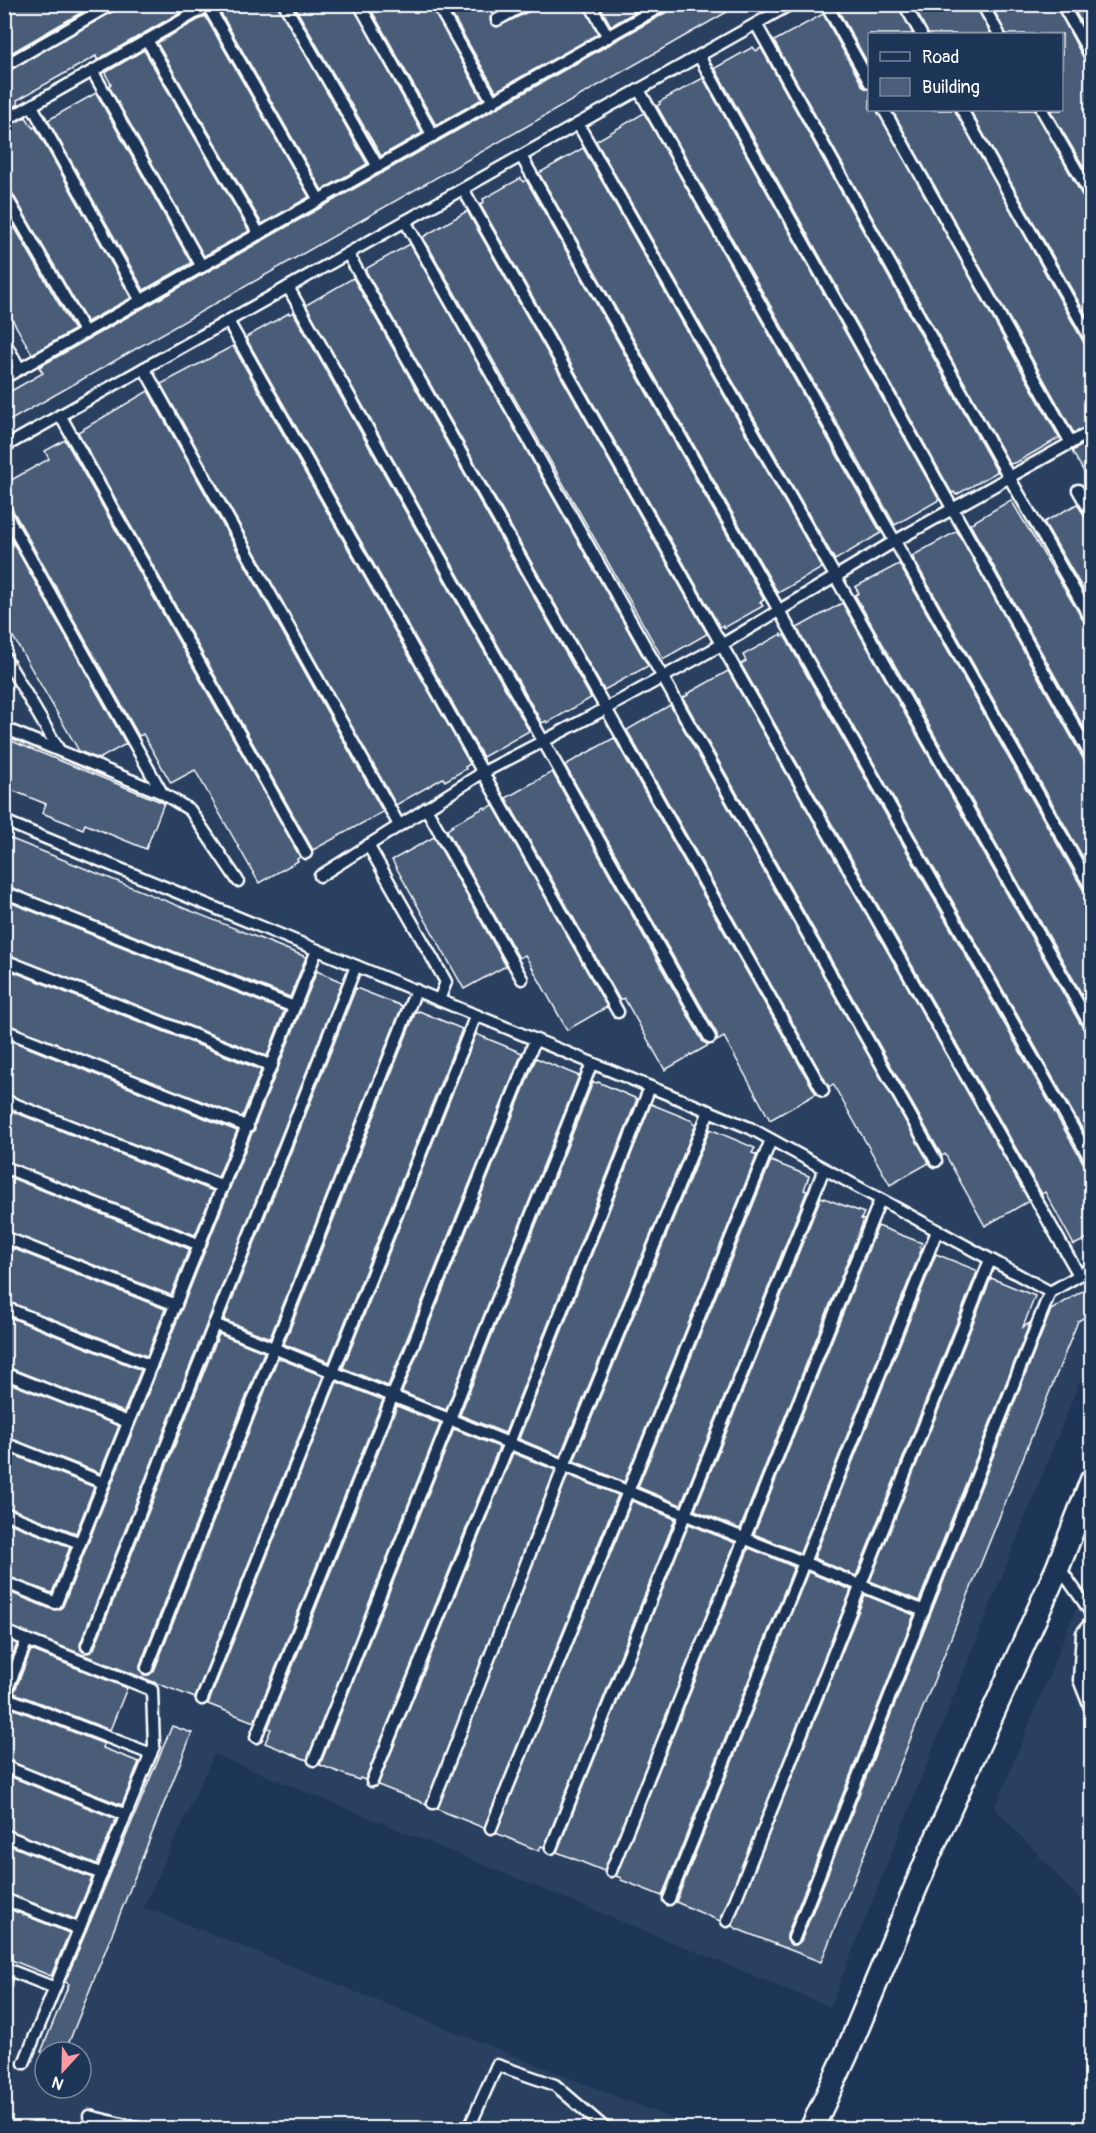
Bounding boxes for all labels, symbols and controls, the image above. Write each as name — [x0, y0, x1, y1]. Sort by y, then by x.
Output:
legend — [868, 33, 1063, 111]
text: Road — [922, 46, 959, 69]
text: Building — [922, 76, 980, 99]
north arrow — [33, 2040, 93, 2100]
text: N — [49, 2072, 67, 2094]

